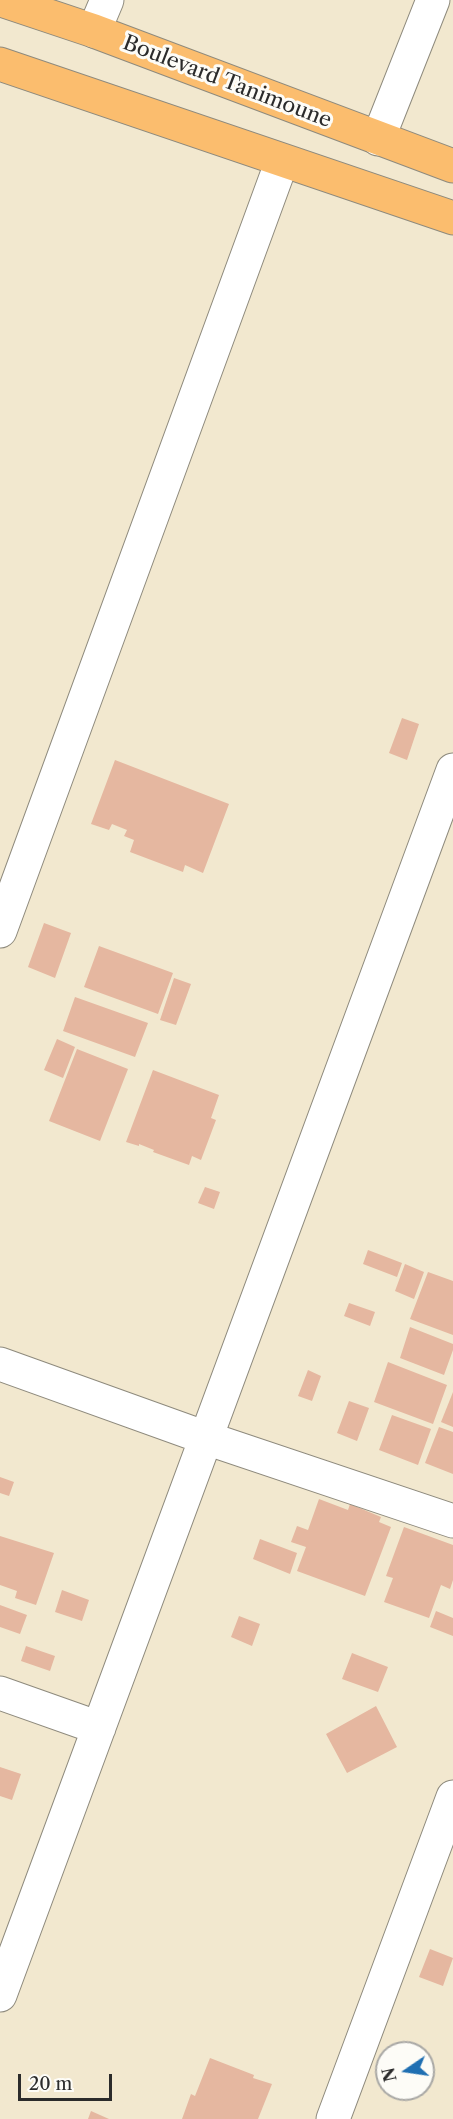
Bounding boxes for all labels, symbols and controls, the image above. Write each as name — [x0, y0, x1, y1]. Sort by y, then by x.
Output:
street label: Boulevard Tanimoune — [119, 31, 335, 133]
north arrow — [375, 2041, 435, 2101]
scale bar — [21, 2062, 116, 2100]
text: N — [378, 2066, 401, 2084]
text: 20 m — [29, 2073, 72, 2095]

